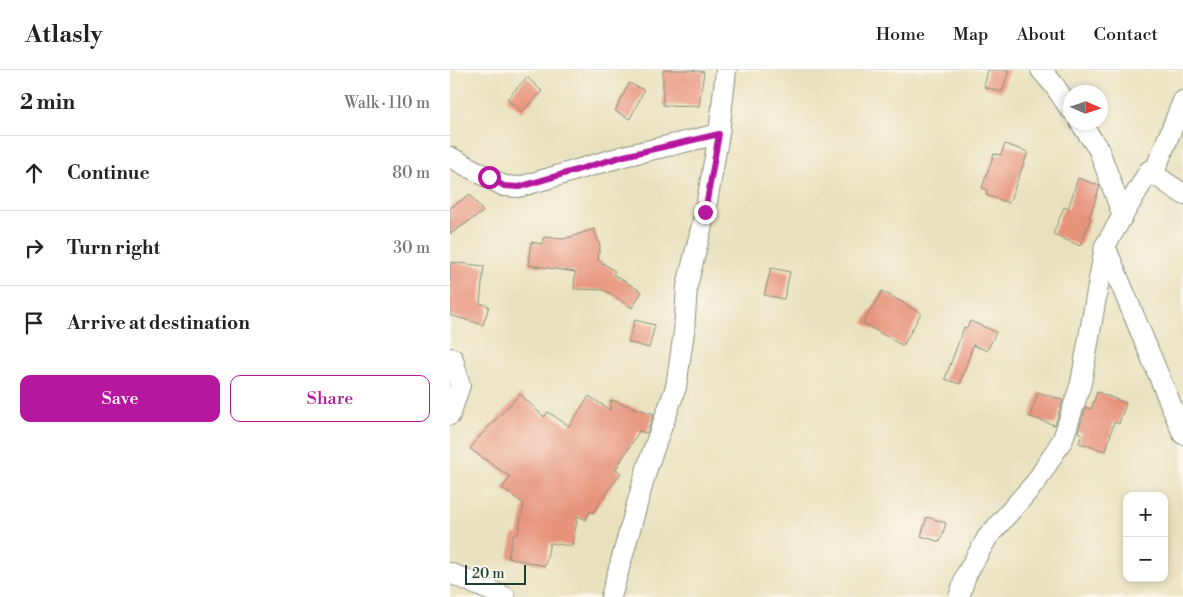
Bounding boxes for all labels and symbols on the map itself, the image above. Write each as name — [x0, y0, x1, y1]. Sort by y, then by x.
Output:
north arrow — [1063, 85, 1108, 130]
route start — [478, 166, 501, 189]
route end — [694, 201, 717, 224]
scale bar — [465, 562, 526, 585]

